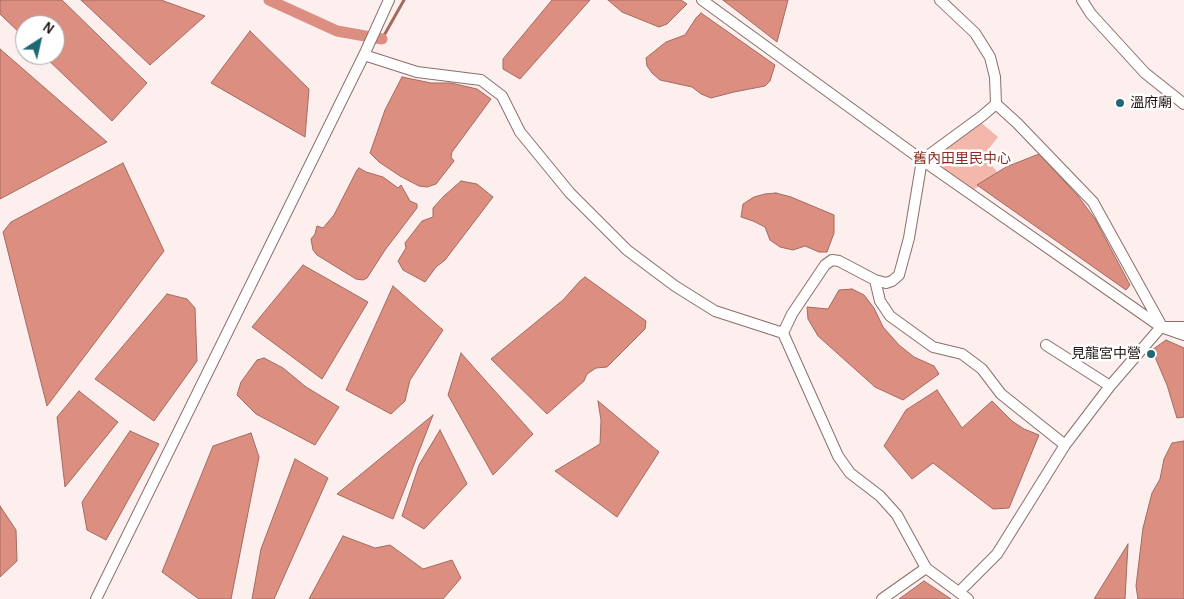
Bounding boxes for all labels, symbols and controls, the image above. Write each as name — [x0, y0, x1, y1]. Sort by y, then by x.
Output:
north arrow — [15, 15, 65, 65]
text: N — [40, 20, 56, 37]
place label: 溫府廟 — [1130, 95, 1172, 111]
marker: 溫府廟 — [1114, 97, 1126, 109]
park label: 舊內田里民中心 — [913, 151, 1011, 167]
place label: 見龍宮中營 — [1071, 346, 1141, 362]
marker: 見龍宮中營 — [1145, 348, 1157, 360]

